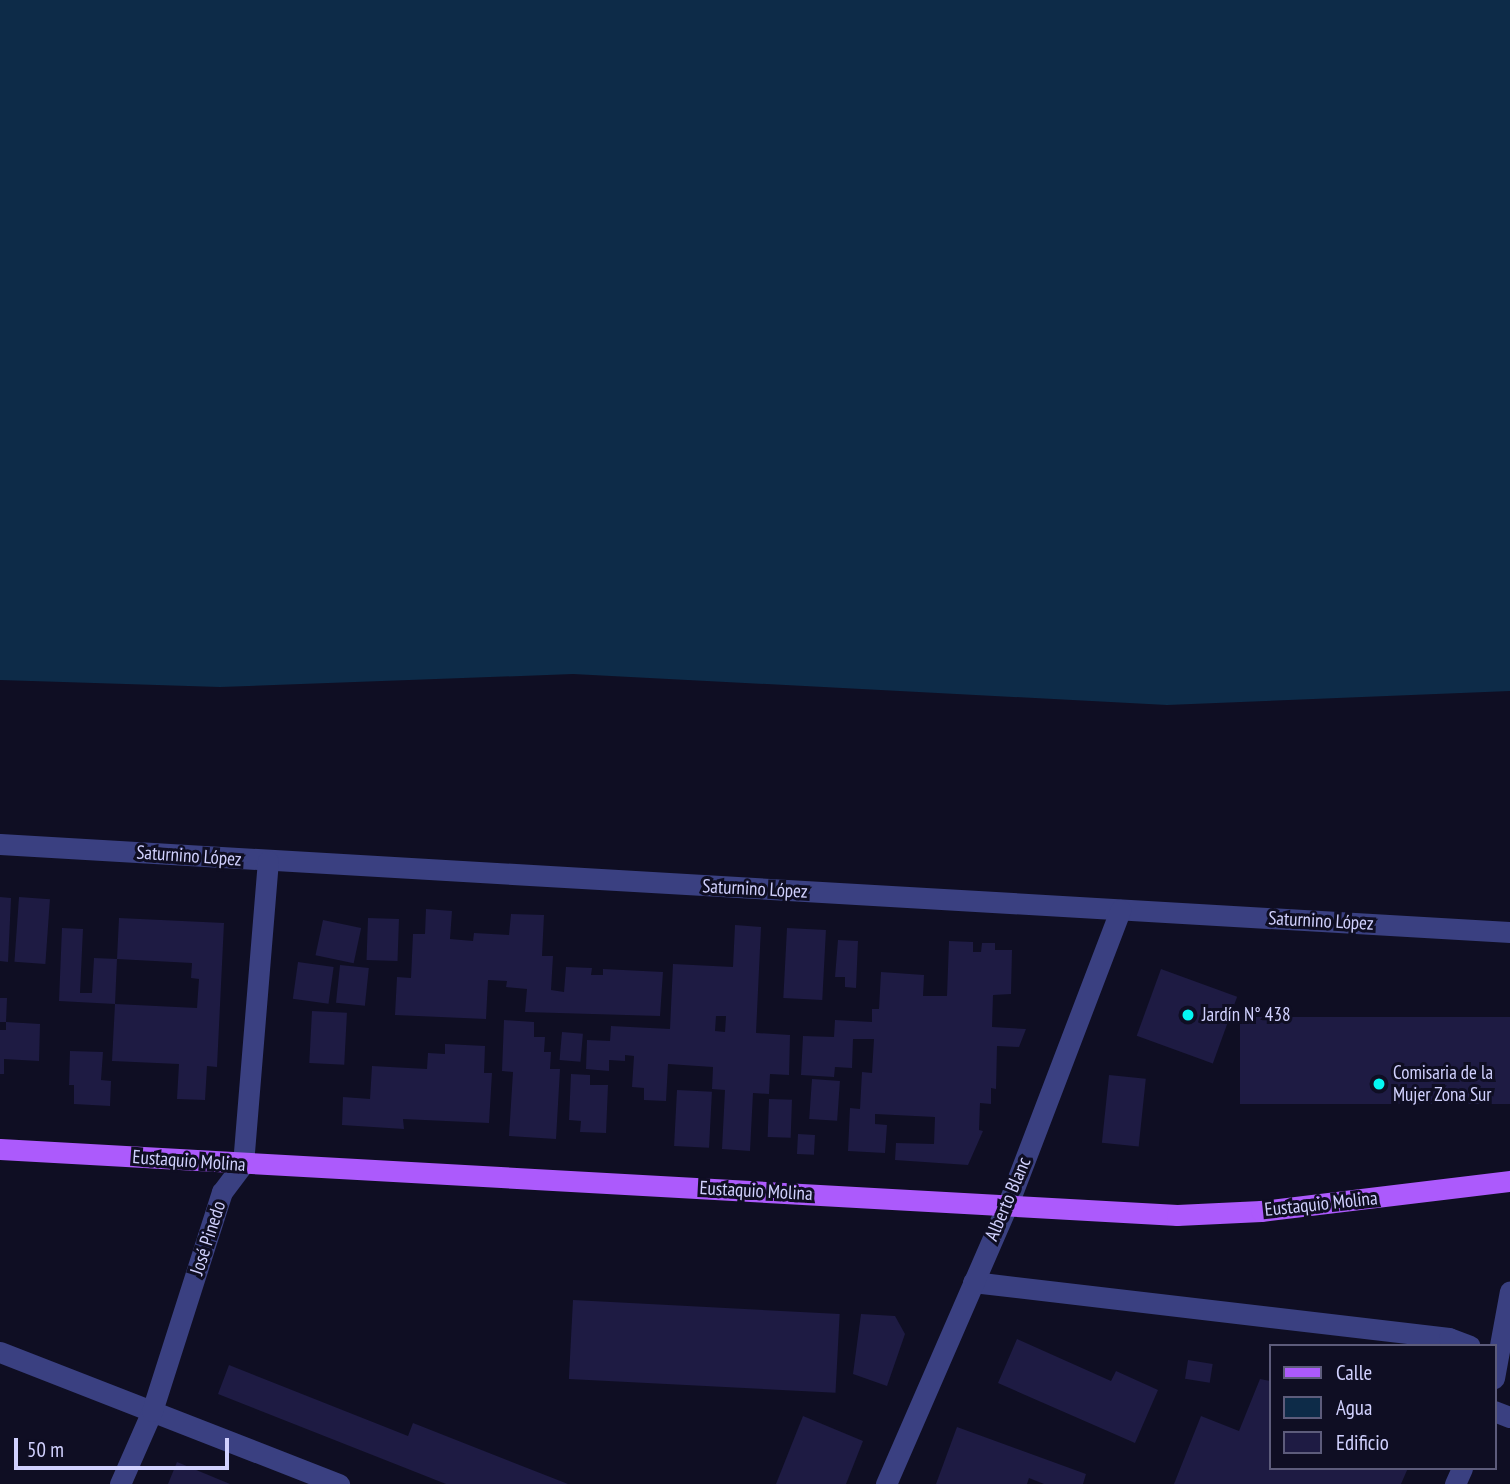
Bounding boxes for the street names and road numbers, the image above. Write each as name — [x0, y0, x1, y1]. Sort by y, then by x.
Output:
street label: Saturnino López — [136, 841, 242, 871]
street label: Saturnino López — [702, 875, 808, 903]
street label: Saturnino López — [1268, 907, 1374, 935]
street label: Eustaquio Molina — [132, 1146, 246, 1176]
street label: Alberto Blanc — [980, 1154, 1036, 1244]
street label: Eustaquio Molina — [699, 1177, 813, 1205]
street label: Eustaquio Molina — [1263, 1187, 1379, 1221]
street label: José Pinedo — [185, 1198, 231, 1278]

